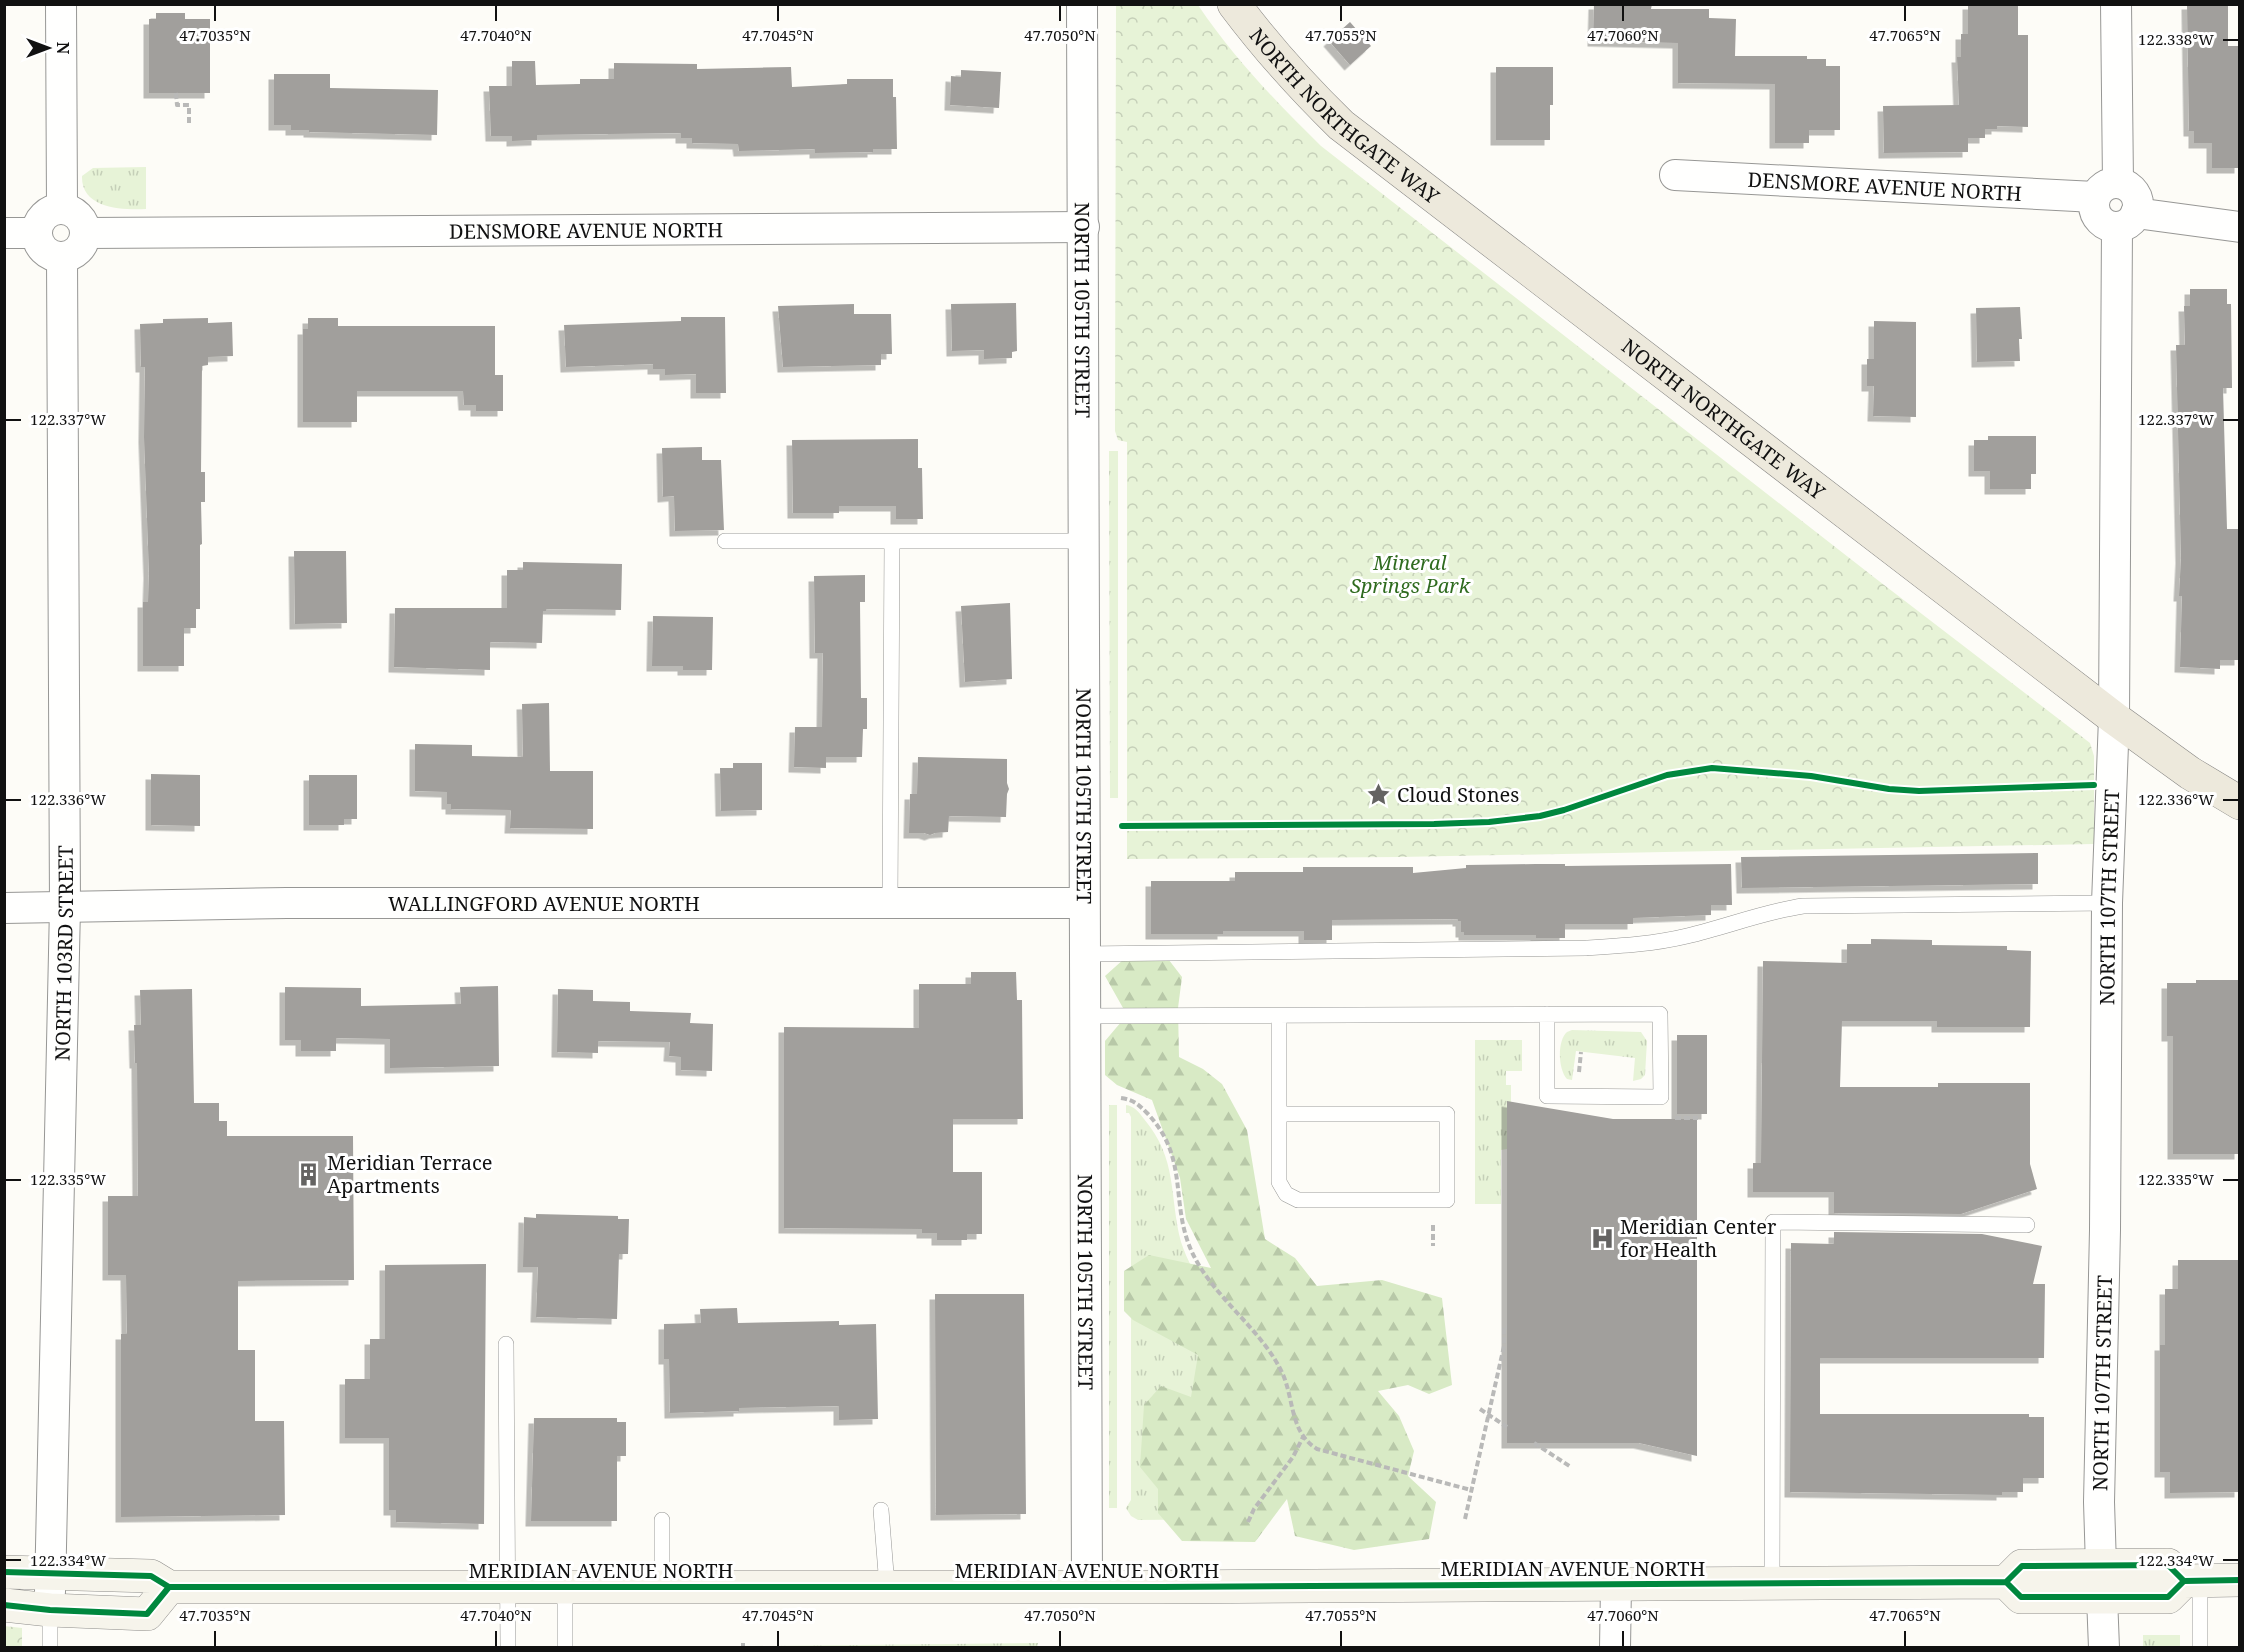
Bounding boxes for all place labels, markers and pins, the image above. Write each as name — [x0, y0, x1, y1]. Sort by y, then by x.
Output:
place icon: Cloud Stones — [1366, 781, 1392, 807]
place label: Cloud Stones — [1397, 781, 1519, 808]
place label: Meridian Terrace Apartments — [327, 1149, 493, 1199]
building icon: Meridian Terrace Apartments — [296, 1161, 322, 1187]
place label: Meridian Center for Health — [1620, 1213, 1777, 1263]
hospital icon: Meridian Center for Health — [1589, 1225, 1615, 1251]

